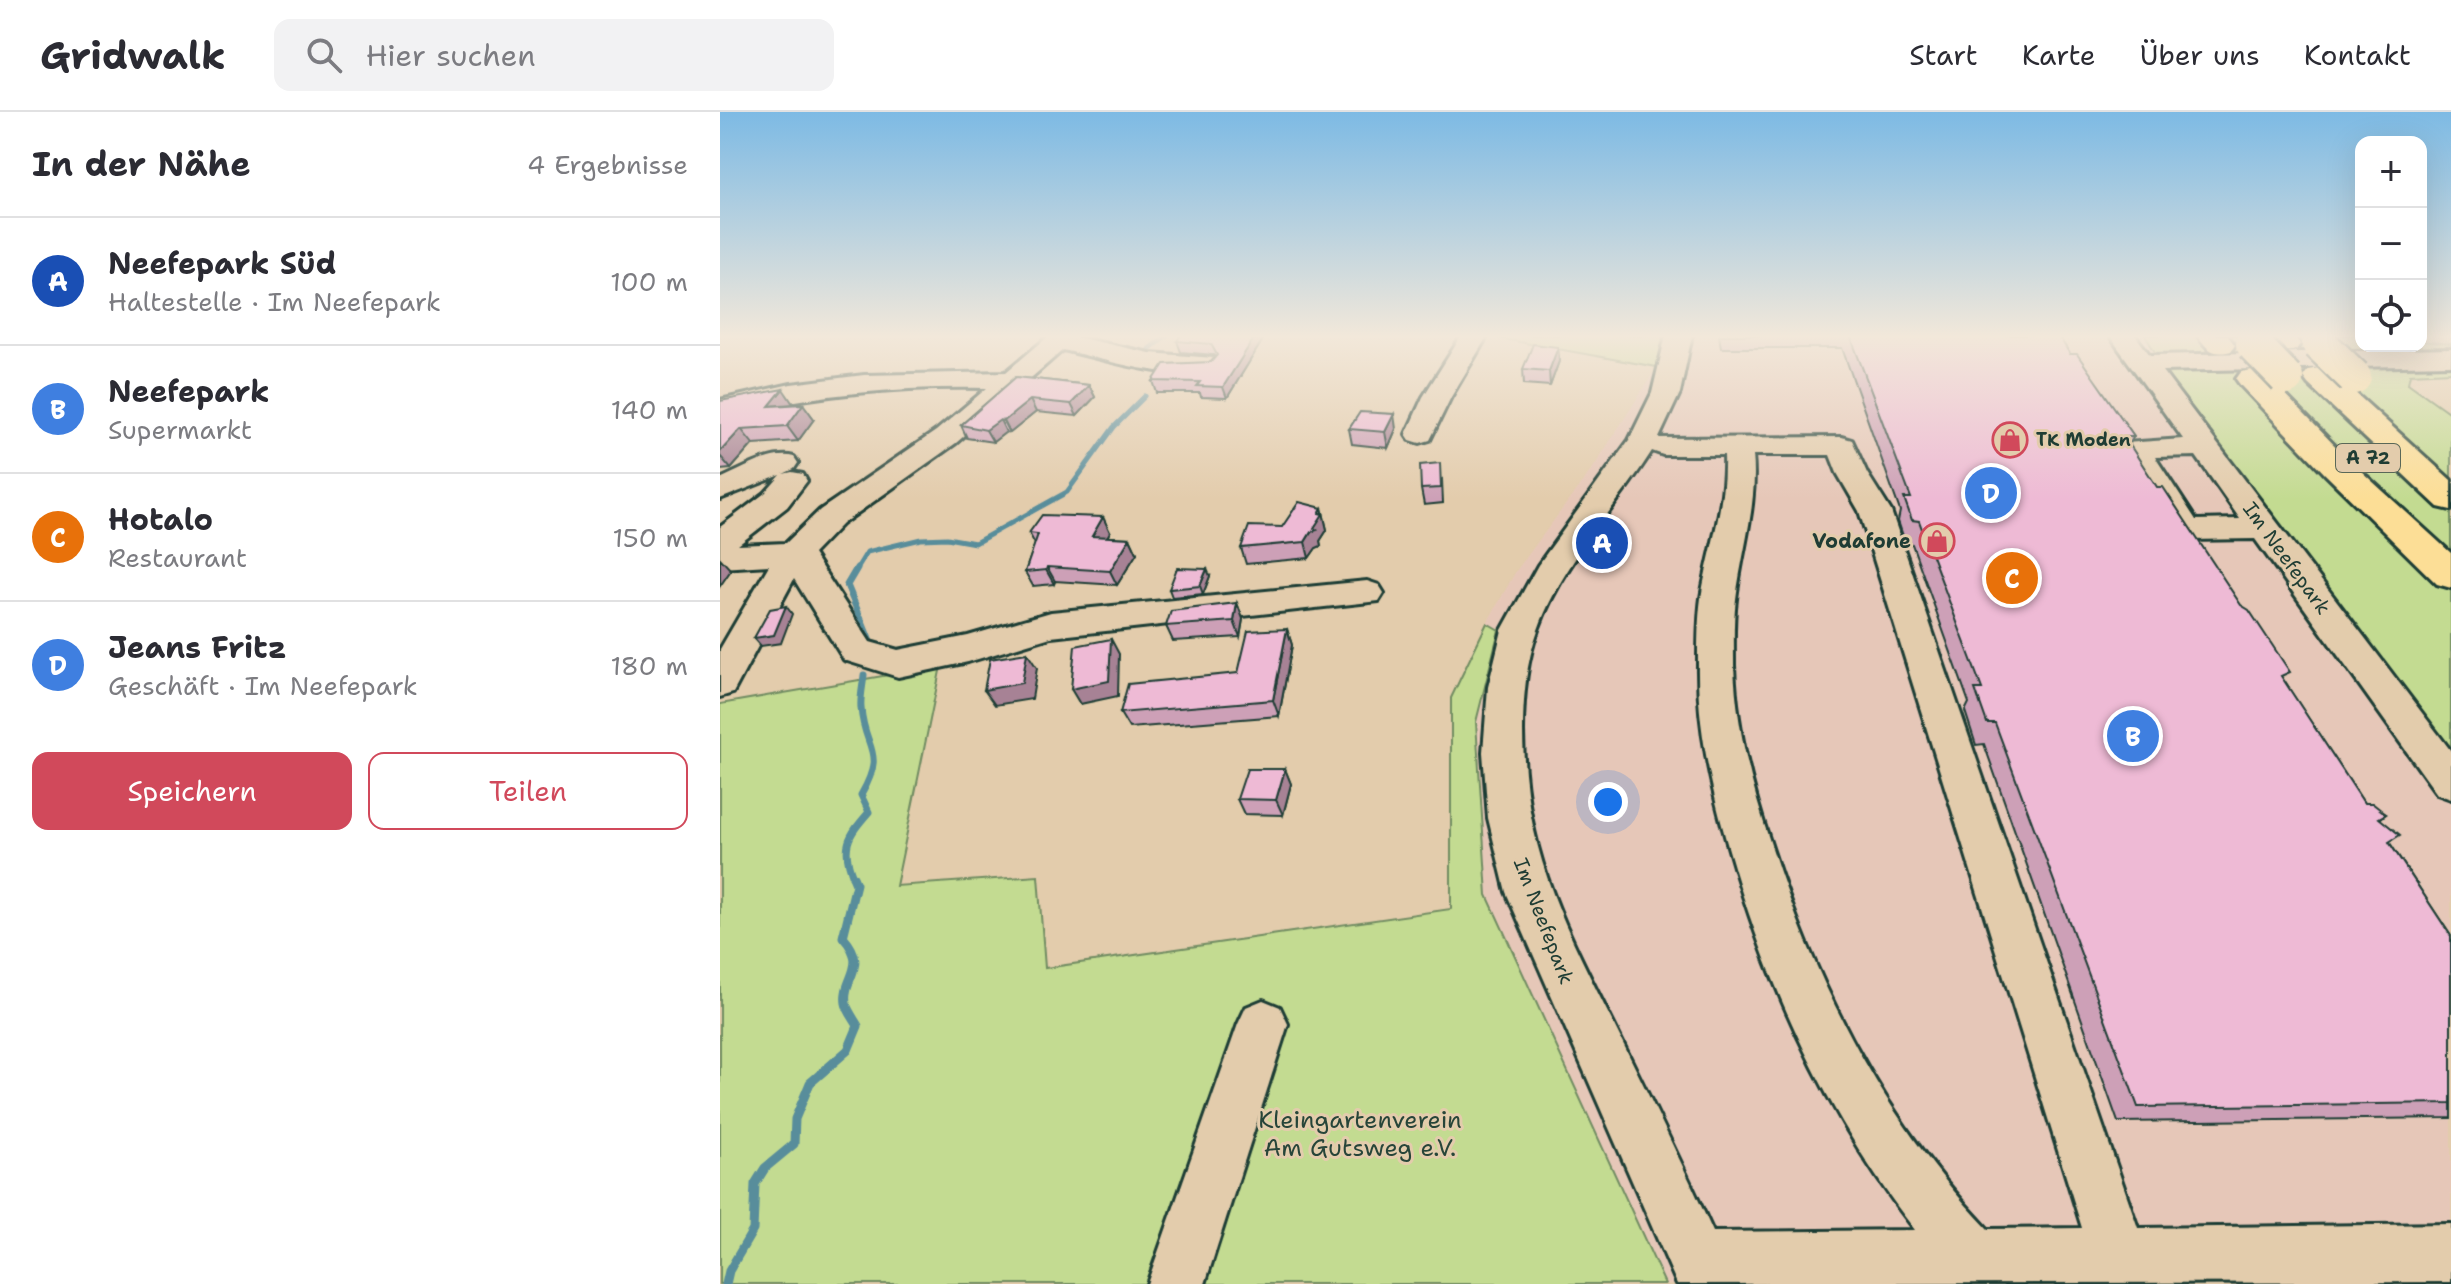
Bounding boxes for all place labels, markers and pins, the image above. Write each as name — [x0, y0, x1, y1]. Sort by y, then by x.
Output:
shop icon: TK Moden — [1991, 421, 2029, 459]
place label: TK Moden — [2036, 428, 2131, 452]
pin: D — [1965, 463, 2017, 523]
pin: A — [1576, 513, 1628, 573]
shop icon: Vodafone — [1918, 522, 1956, 560]
place label: Vodafone — [1812, 528, 1911, 554]
pin: C — [1986, 548, 2038, 608]
pin: B — [2107, 706, 2159, 766]

